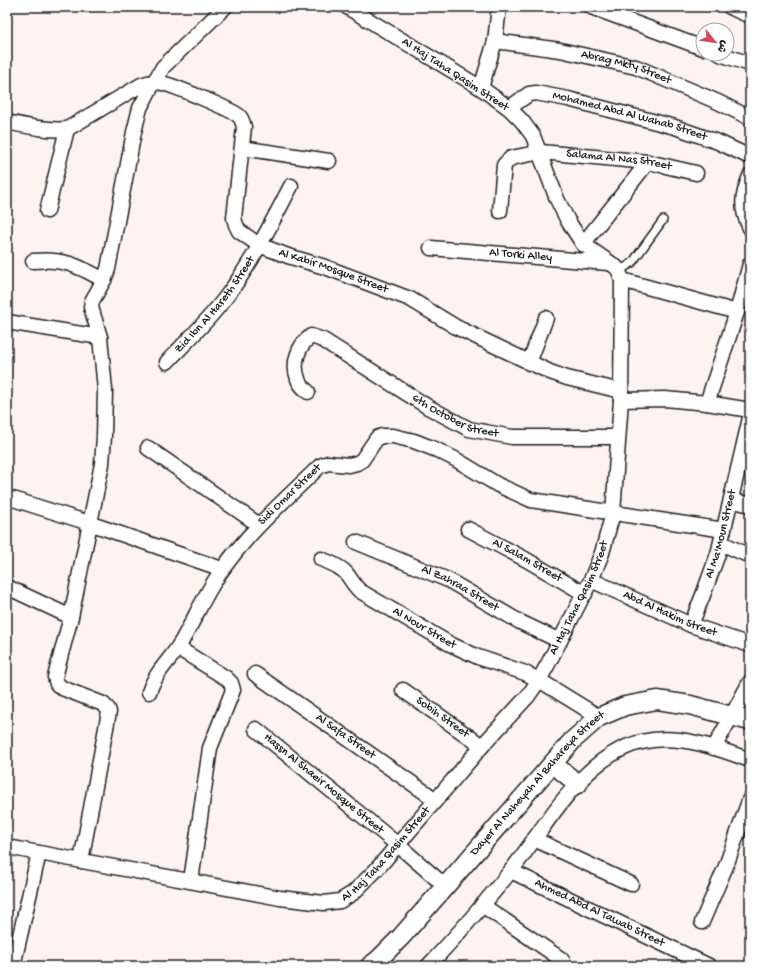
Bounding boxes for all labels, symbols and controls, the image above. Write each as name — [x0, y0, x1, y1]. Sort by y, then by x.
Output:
north arrow — [695, 22, 735, 62]
street label: Al Haj Taha Qasim Street — [399, 35, 512, 115]
text: ش — [714, 38, 730, 54]
street label: Abrag Mkty Street — [580, 48, 674, 88]
street label: Mohamed Abd Al Wahab Street — [551, 89, 710, 145]
street label: Salama Al Nas Street — [566, 147, 674, 174]
street label: Al Kabir Mosque Street — [276, 246, 391, 297]
street label: Al Torki Alley — [489, 246, 553, 265]
street label: Zid Ibn Al Hareth Street — [172, 253, 259, 356]
street label: 6th October Street — [409, 391, 501, 442]
street label: Sidi Omar Street — [256, 461, 325, 529]
street label: Al Ma'Moun Street — [703, 487, 740, 581]
street label: Al Salam Street — [490, 536, 565, 586]
street label: Al Haj Taha Qasim Street — [547, 538, 612, 658]
street label: Al Zahraa Street — [419, 563, 502, 616]
street label: Abd Al Hakim Street — [621, 588, 720, 641]
street label: Al Nour Street — [390, 605, 459, 653]
street label: Sobih Street — [413, 694, 472, 742]
street label: Dayer Al Naheyah Al Bahareya Street — [467, 708, 607, 860]
street label: Al Safa Street — [313, 711, 379, 763]
street label: Hassn Al Shaeir Mosque Street — [260, 731, 387, 838]
street label: Al Haj Taha Qasim Street — [339, 803, 434, 905]
street label: Ahmed Abd Al Tawab Street — [532, 876, 668, 951]

